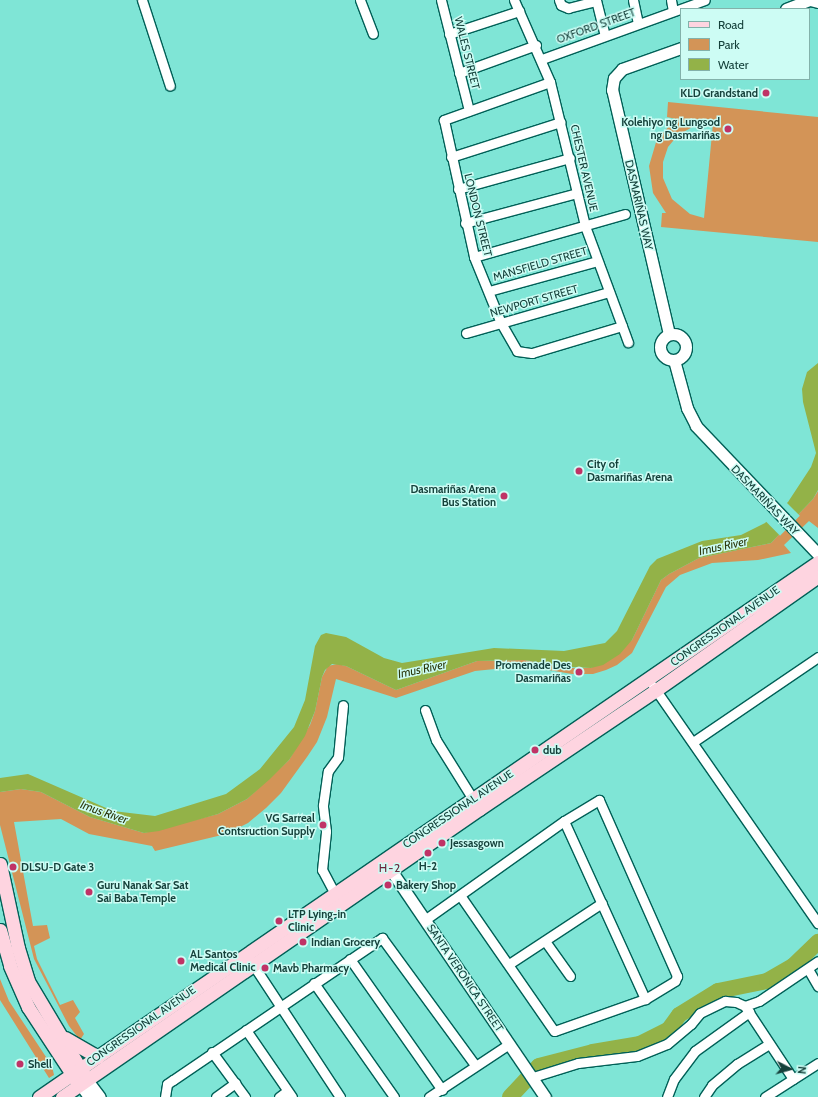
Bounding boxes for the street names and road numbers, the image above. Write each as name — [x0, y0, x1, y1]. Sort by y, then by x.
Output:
street label: OXFORD STREET — [555, 6, 637, 46]
street label: WALES STREET — [452, 15, 482, 91]
street label: CHESTER AVENUE — [568, 123, 600, 213]
street label: DASMARIÑAS WAY — [622, 159, 656, 251]
street label: LONDON STREET — [461, 172, 495, 258]
street label: MANSFIELD STREET — [491, 244, 589, 284]
street label: NEWPORT STREET — [489, 282, 579, 320]
street label: DASMARIÑAS WAY — [728, 462, 802, 538]
street label: CONGRESSIONAL AVENUE — [668, 583, 782, 669]
street label: CONGRESSIONAL AVENUE — [400, 767, 516, 851]
street label: SANTA VERONICA STREET — [424, 922, 506, 1034]
street label: CONGRESSIONAL AVENUE — [84, 983, 198, 1069]

